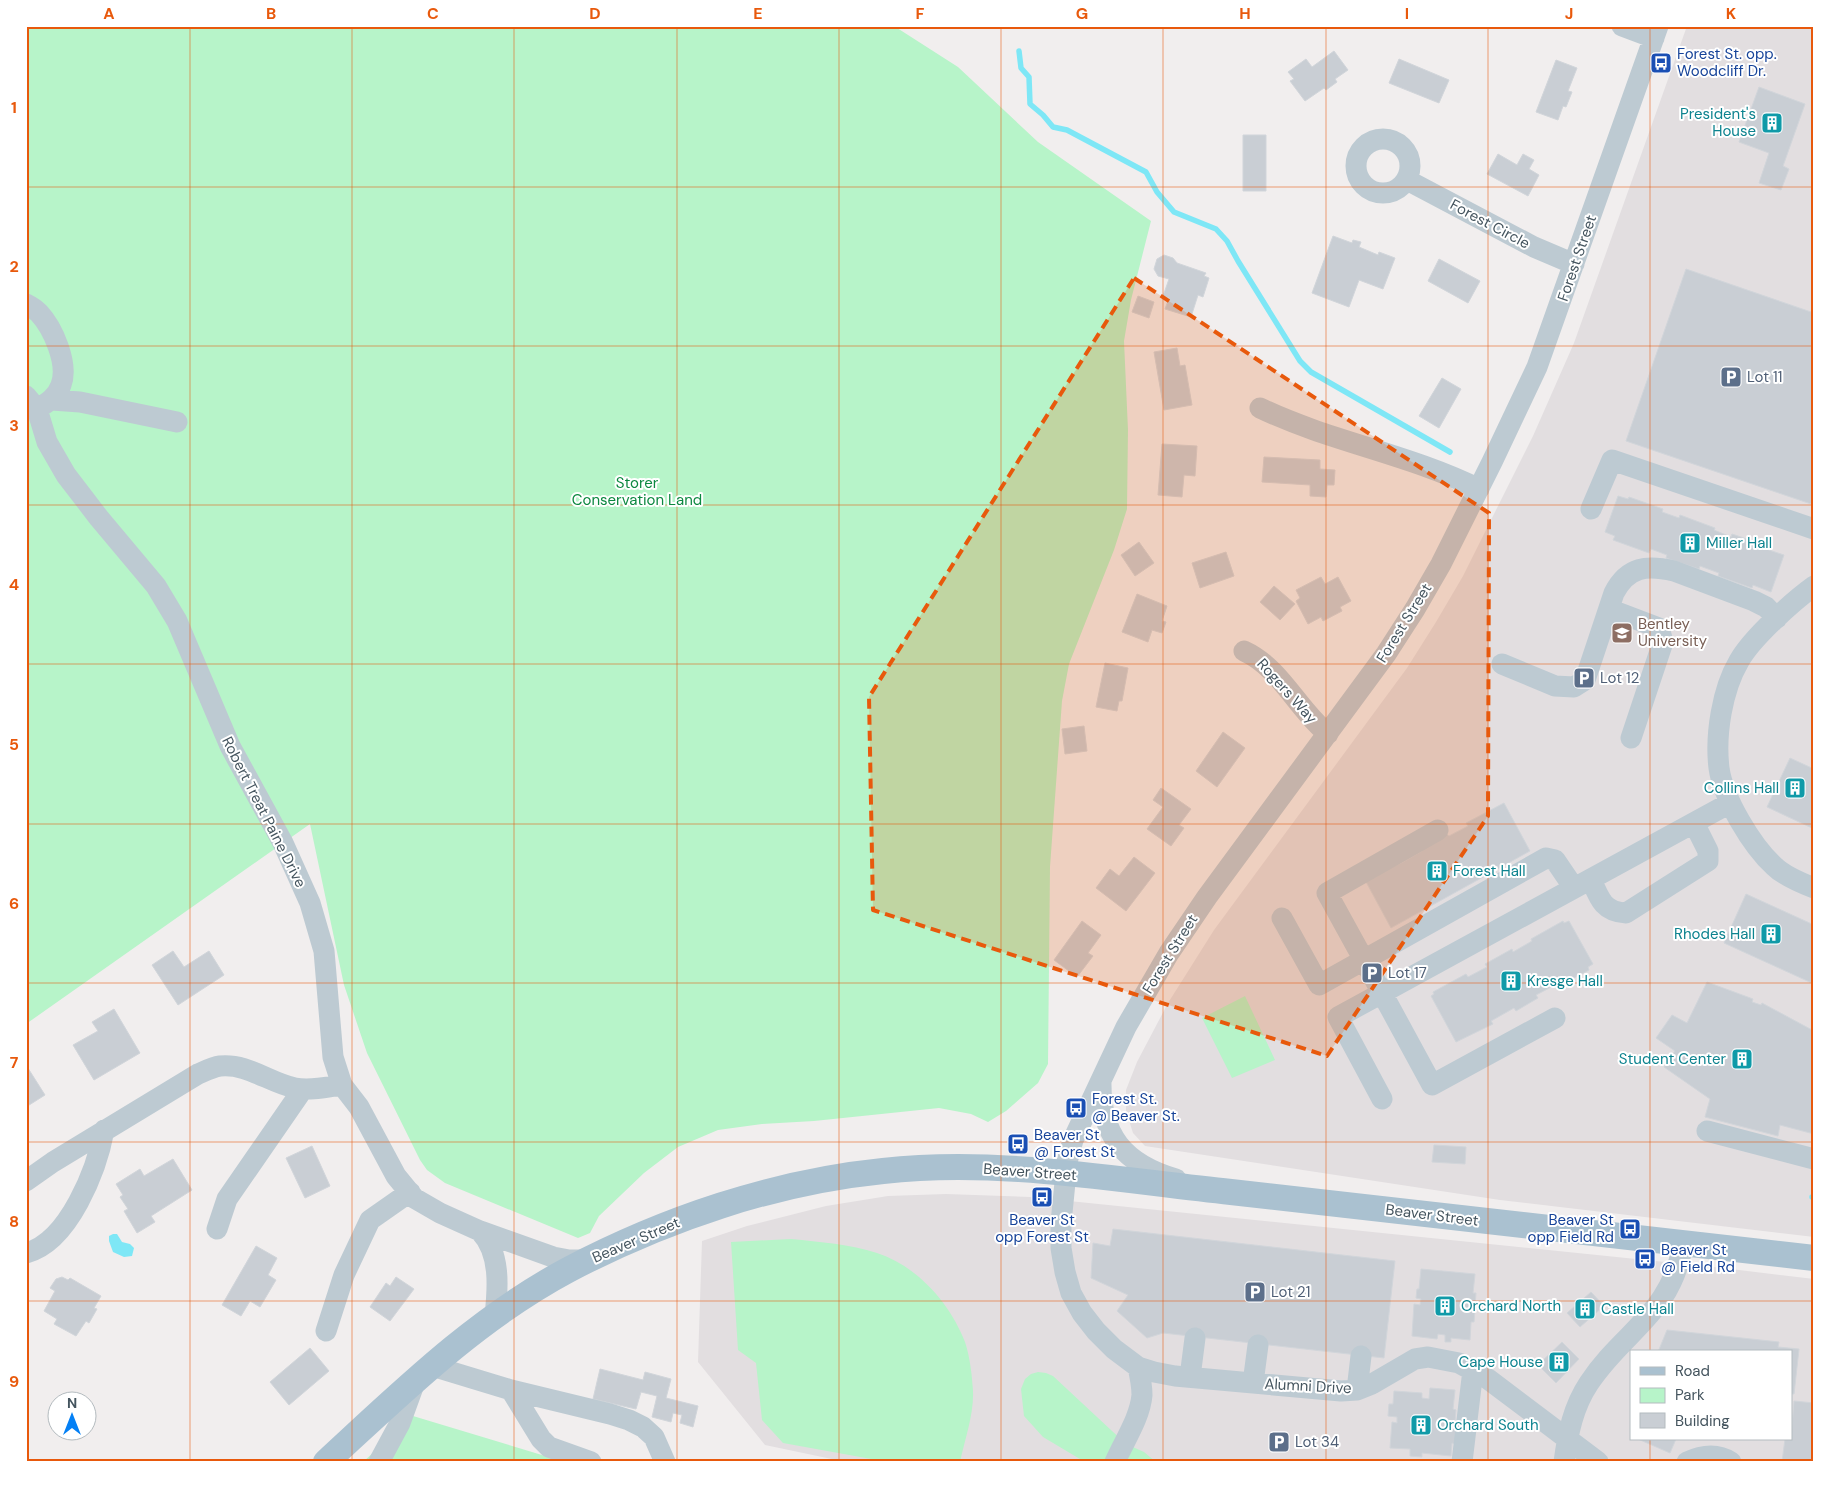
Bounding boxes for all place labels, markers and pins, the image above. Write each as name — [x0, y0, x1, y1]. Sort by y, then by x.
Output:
place label: Forest St. opp. Woodcliff Dr. — [1677, 44, 1777, 81]
bus stop icon: Forest St. opp. Woodcliff Dr. — [1649, 51, 1673, 75]
place label: President's House — [1680, 104, 1756, 141]
building icon: President's House — [1760, 111, 1784, 135]
parking icon: Lot 11 — [1719, 365, 1743, 389]
place label: Lot 11 — [1747, 367, 1782, 387]
building icon: Miller Hall — [1678, 531, 1702, 555]
place label: Miller Hall — [1706, 533, 1772, 553]
place label: Bentley University — [1638, 614, 1708, 651]
school or university icon: Bentley University — [1610, 621, 1634, 645]
parking icon: Lot 12 — [1572, 666, 1596, 690]
place label: Lot 12 — [1600, 668, 1639, 688]
building icon: Collins Hall — [1783, 776, 1807, 800]
place label: Collins Hall — [1704, 778, 1779, 798]
building icon: Forest Hall — [1425, 859, 1449, 883]
place label: Forest Hall — [1453, 861, 1526, 881]
building icon: Rhodes Hall — [1759, 922, 1783, 946]
place label: Rhodes Hall — [1674, 924, 1755, 944]
parking icon: Lot 17 — [1360, 961, 1384, 985]
place label: Lot 17 — [1388, 963, 1427, 983]
building icon: Kresge Hall — [1499, 969, 1523, 993]
place label: Kresge Hall — [1527, 971, 1603, 991]
building icon: Student Center — [1730, 1047, 1754, 1071]
place label: Student Center — [1619, 1049, 1726, 1069]
place label: Forest St. @ Beaver St. — [1092, 1089, 1180, 1126]
bus stop icon: Forest St. @ Beaver St. — [1064, 1096, 1088, 1120]
place label: Beaver St @ Forest St — [1034, 1125, 1115, 1162]
bus stop icon: Beaver St @ Forest St — [1006, 1132, 1030, 1156]
bus stop icon: Beaver St opp Forest St — [1030, 1185, 1054, 1209]
place label: Beaver St opp Forest St — [995, 1210, 1089, 1247]
place label: Beaver St opp Field Rd — [1528, 1210, 1614, 1247]
bus stop icon: Beaver St opp Field Rd — [1618, 1217, 1642, 1241]
place label: Beaver St @ Field Rd — [1661, 1240, 1735, 1277]
bus stop icon: Beaver St @ Field Rd — [1633, 1247, 1657, 1271]
parking icon: Lot 21 — [1243, 1280, 1267, 1304]
place label: Lot 21 — [1271, 1282, 1310, 1302]
building icon: Orchard North — [1433, 1294, 1457, 1318]
place label: Orchard North — [1461, 1296, 1561, 1316]
building icon: Castle Hall — [1573, 1297, 1597, 1321]
place label: Castle Hall — [1601, 1299, 1674, 1319]
building icon: Cape House — [1547, 1350, 1571, 1374]
place label: Cape House — [1458, 1352, 1543, 1372]
building icon: Orchard South — [1409, 1413, 1433, 1437]
place label: Orchard South — [1437, 1415, 1539, 1435]
parking icon: Lot 34 — [1267, 1430, 1291, 1454]
place label: Lot 34 — [1295, 1432, 1339, 1452]

